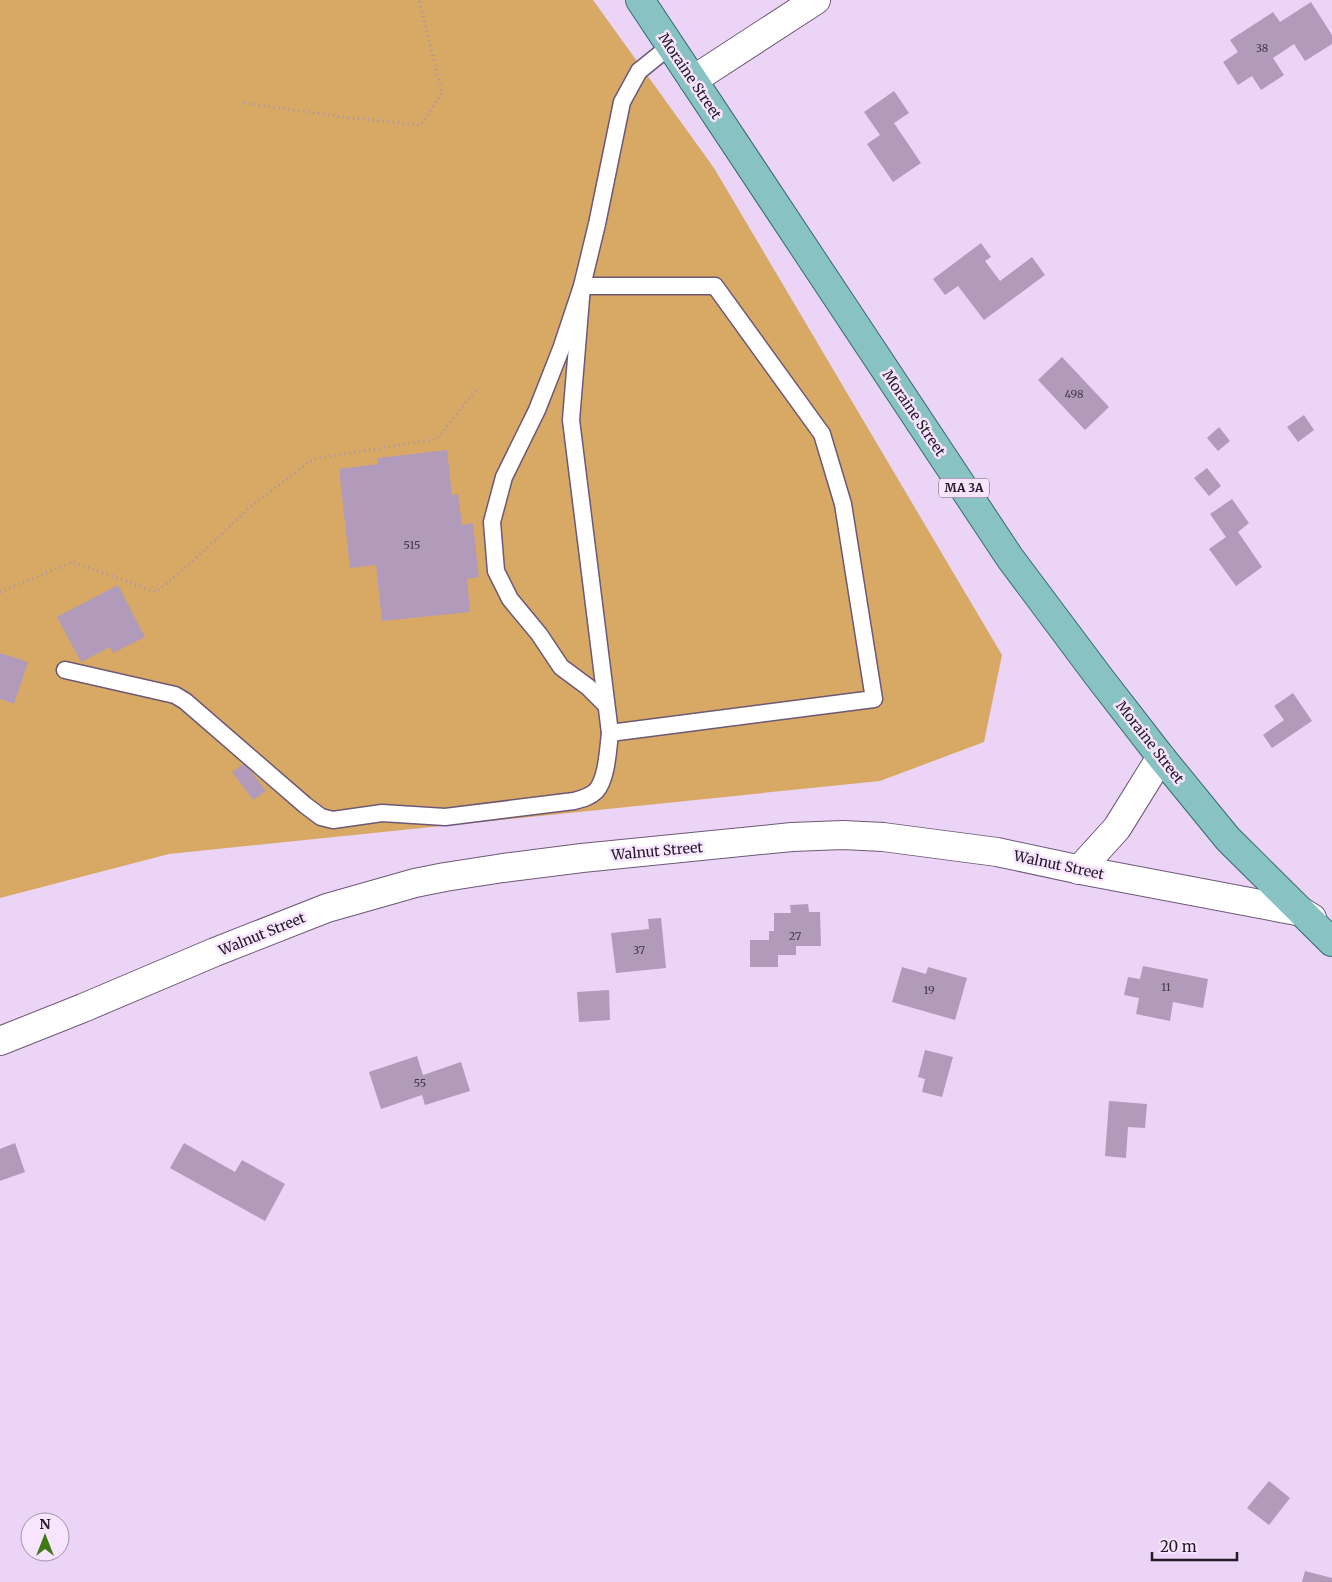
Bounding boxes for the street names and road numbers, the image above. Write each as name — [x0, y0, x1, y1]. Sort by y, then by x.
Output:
street label: Moraine Street — [655, 29, 726, 123]
street label: Moraine Street — [879, 366, 950, 460]
road number: MA 3A — [939, 478, 989, 498]
street label: Moraine Street — [1112, 697, 1188, 787]
street label: Walnut Street — [610, 838, 704, 864]
street label: Walnut Street — [1011, 846, 1106, 883]
street label: Walnut Street — [215, 908, 308, 960]

